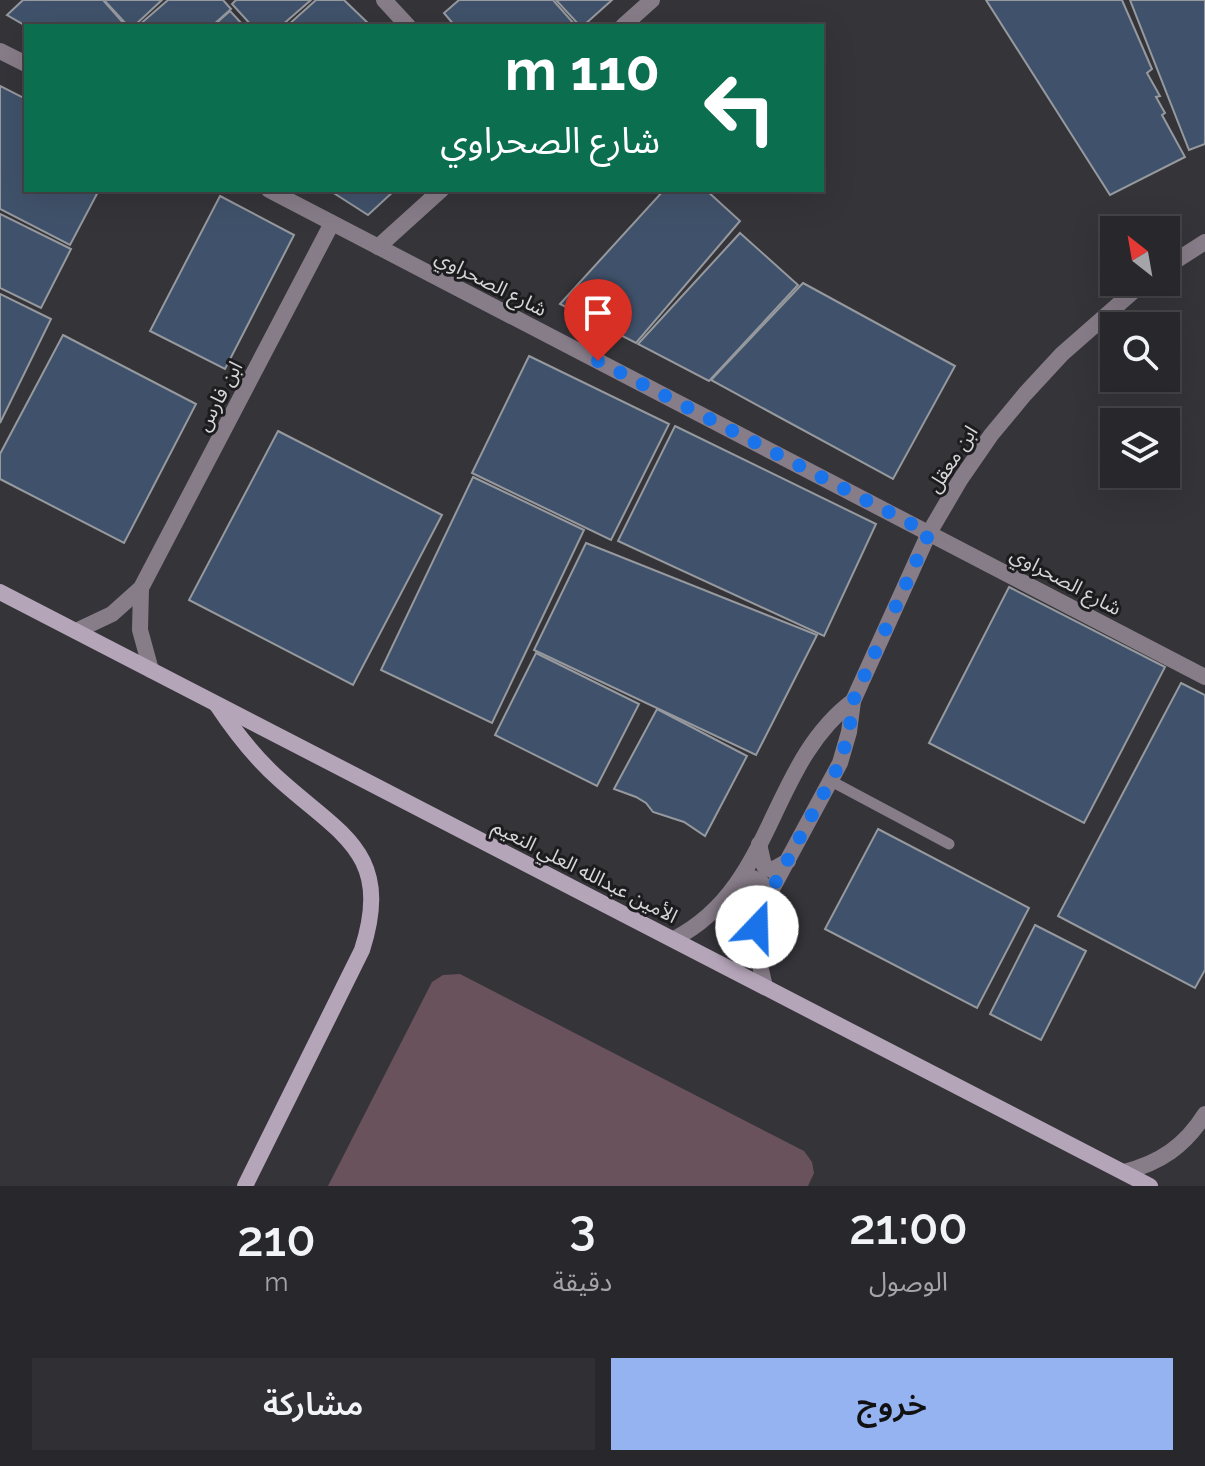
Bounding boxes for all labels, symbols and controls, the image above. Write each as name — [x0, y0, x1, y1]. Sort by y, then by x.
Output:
text: 110 m — [505, 37, 660, 103]
icon: left — [688, 56, 792, 160]
text: شارع الصحراوي — [440, 119, 660, 161]
north arrow — [1100, 216, 1180, 296]
map controls — [1100, 216, 1180, 488]
street label: شارع الصحراوي — [430, 245, 551, 325]
pin — [564, 279, 632, 361]
icon: arrive — [576, 291, 620, 335]
button: search — [1100, 312, 1180, 392]
street label: ابن فارس — [191, 357, 247, 435]
button: layers — [1100, 408, 1180, 488]
street label: ابن معقل — [921, 421, 983, 497]
street label: شارع الصحراوي — [1005, 542, 1126, 623]
street label: الأمين عبدالله العلي النعيم — [487, 814, 682, 931]
position arrow — [715, 885, 799, 969]
text: 3 — [569, 1199, 596, 1255]
text: 21:00 — [849, 1199, 968, 1255]
text: 210 — [237, 1211, 316, 1267]
text: m — [264, 1267, 288, 1297]
text: دقيقة — [553, 1267, 612, 1297]
text: الوصول — [869, 1267, 948, 1297]
button: مشاركة — [32, 1358, 595, 1450]
button: خروج — [611, 1358, 1173, 1450]

